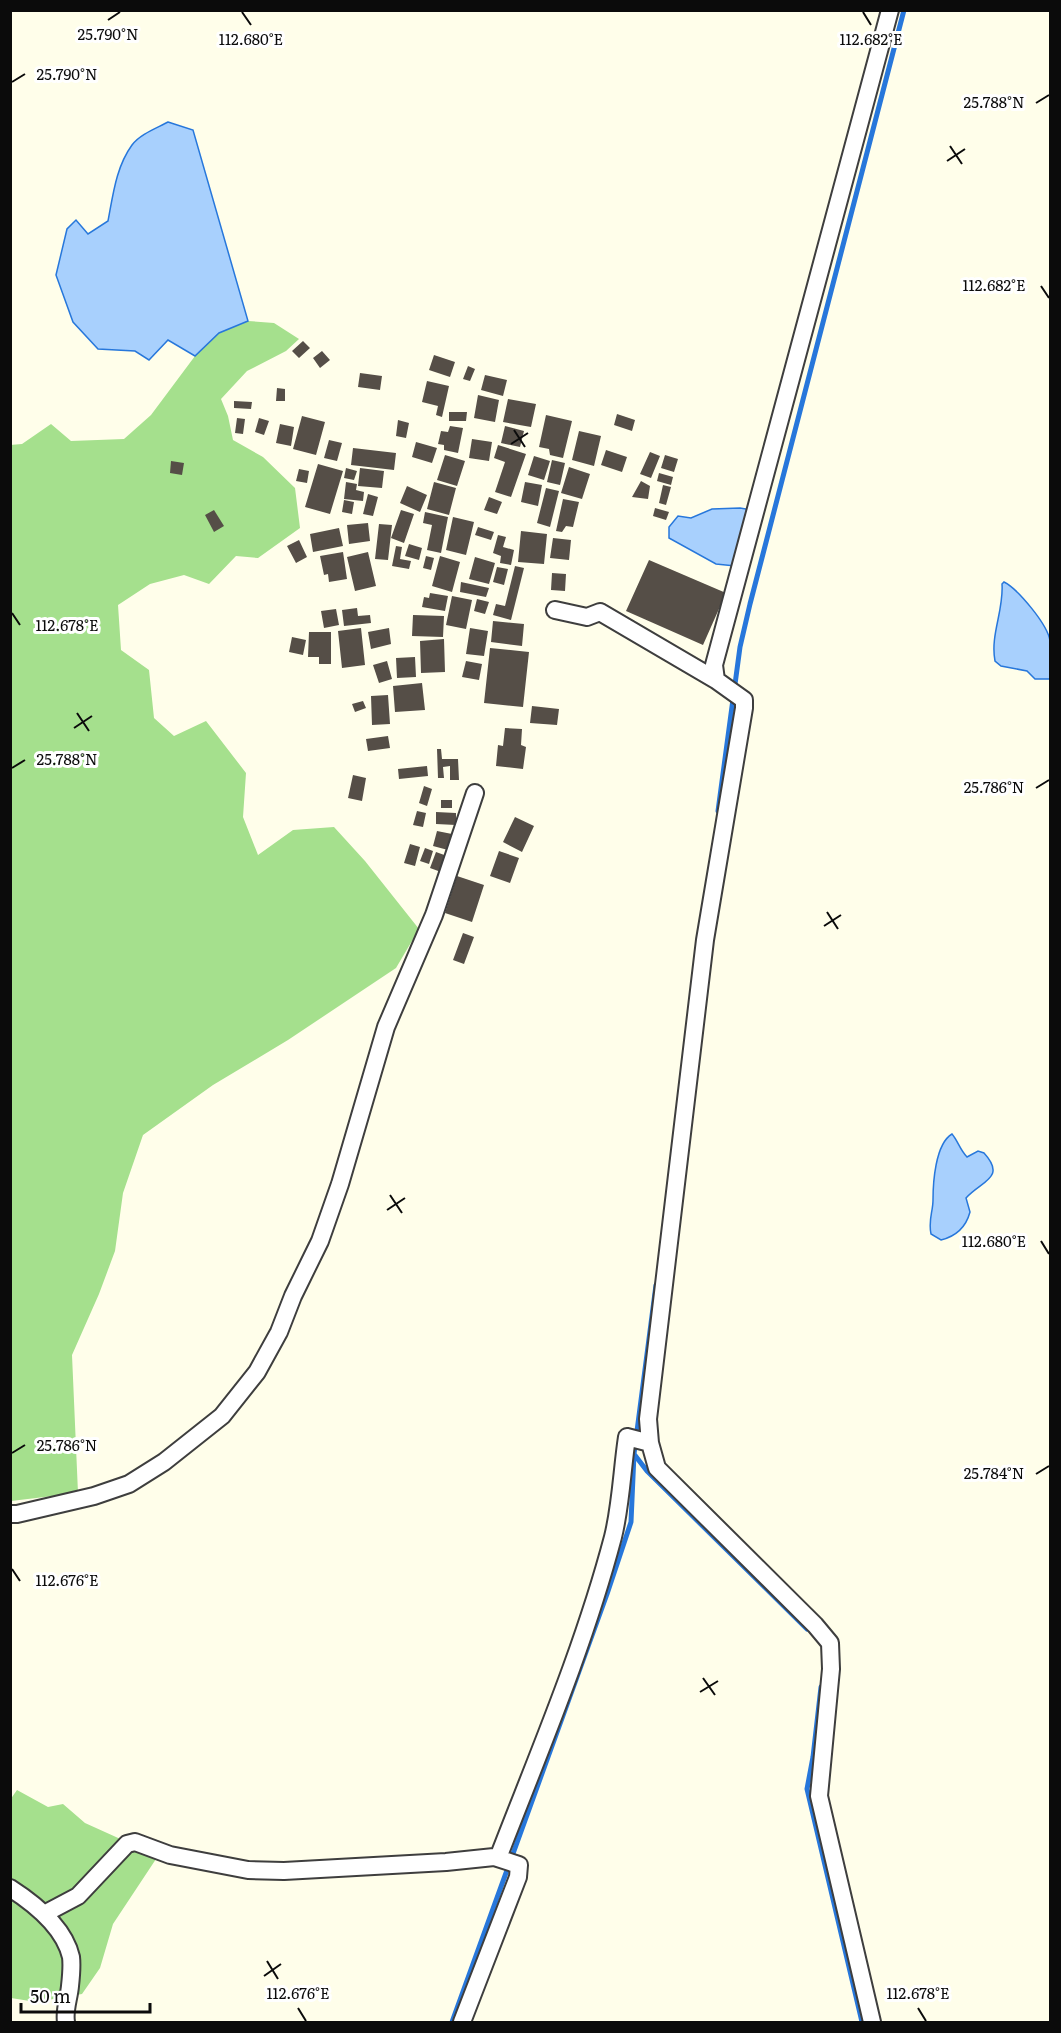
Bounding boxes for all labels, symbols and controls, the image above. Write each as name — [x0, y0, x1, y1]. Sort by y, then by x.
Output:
text: 25.790°N — [78, 22, 138, 45]
text: 112.680°E — [219, 27, 283, 50]
text: 112.682°E — [839, 27, 903, 50]
text: 25.790°N — [37, 62, 97, 85]
text: 25.788°N — [964, 90, 1024, 113]
text: 112.682°E — [962, 273, 1026, 296]
text: 112.678°E — [35, 613, 99, 636]
text: 25.788°N — [37, 747, 97, 770]
text: 25.786°N — [964, 775, 1024, 798]
text: 112.680°E — [962, 1229, 1026, 1252]
text: 25.786°N — [37, 1433, 97, 1456]
text: 25.784°N — [964, 1461, 1024, 1484]
text: 112.676°E — [35, 1568, 99, 1591]
scale bar — [21, 1976, 150, 2014]
text: 112.676°E — [266, 1981, 330, 2004]
text: 112.678°E — [886, 1981, 950, 2004]
text: 50 m — [30, 1982, 71, 2009]

